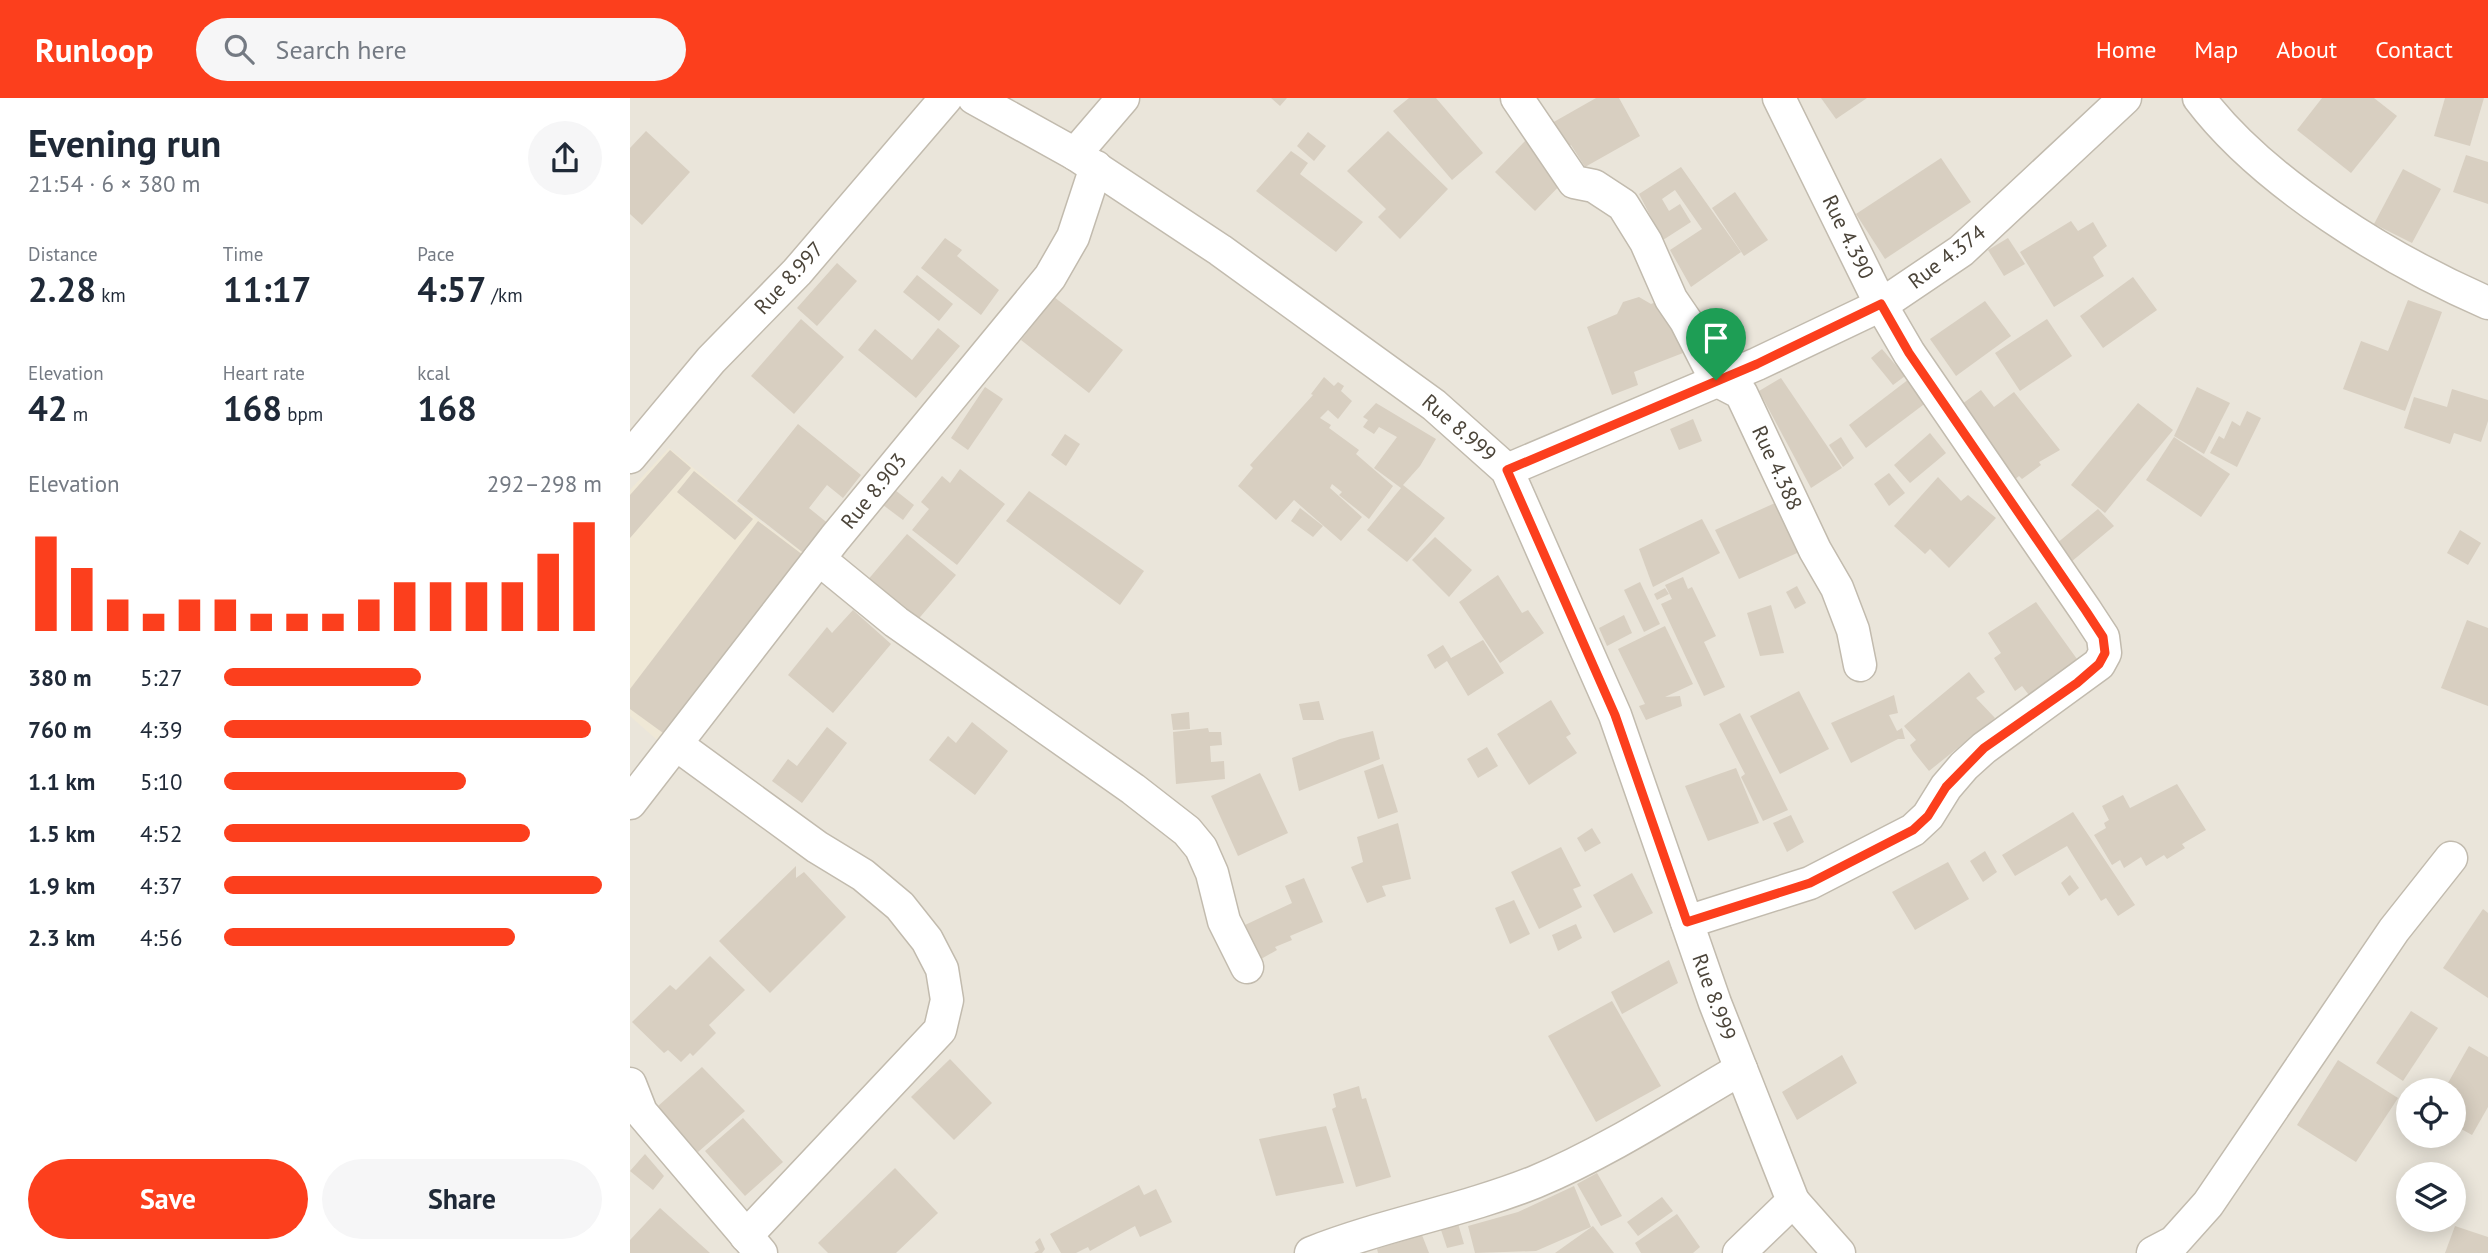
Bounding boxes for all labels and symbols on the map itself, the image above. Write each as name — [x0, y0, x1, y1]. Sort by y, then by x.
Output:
street label: Rue 4.390 — [1817, 190, 1880, 283]
street label: Rue 4.374 — [1903, 219, 1991, 295]
street label: Rue 8.997 — [748, 235, 829, 320]
pin — [1686, 308, 1746, 380]
street label: Rue 8.999 — [1416, 388, 1502, 467]
street label: Rue 4.388 — [1746, 421, 1809, 514]
street label: Rue 8.903 — [835, 447, 912, 534]
street label: Rue 8.999 — [1686, 950, 1743, 1044]

